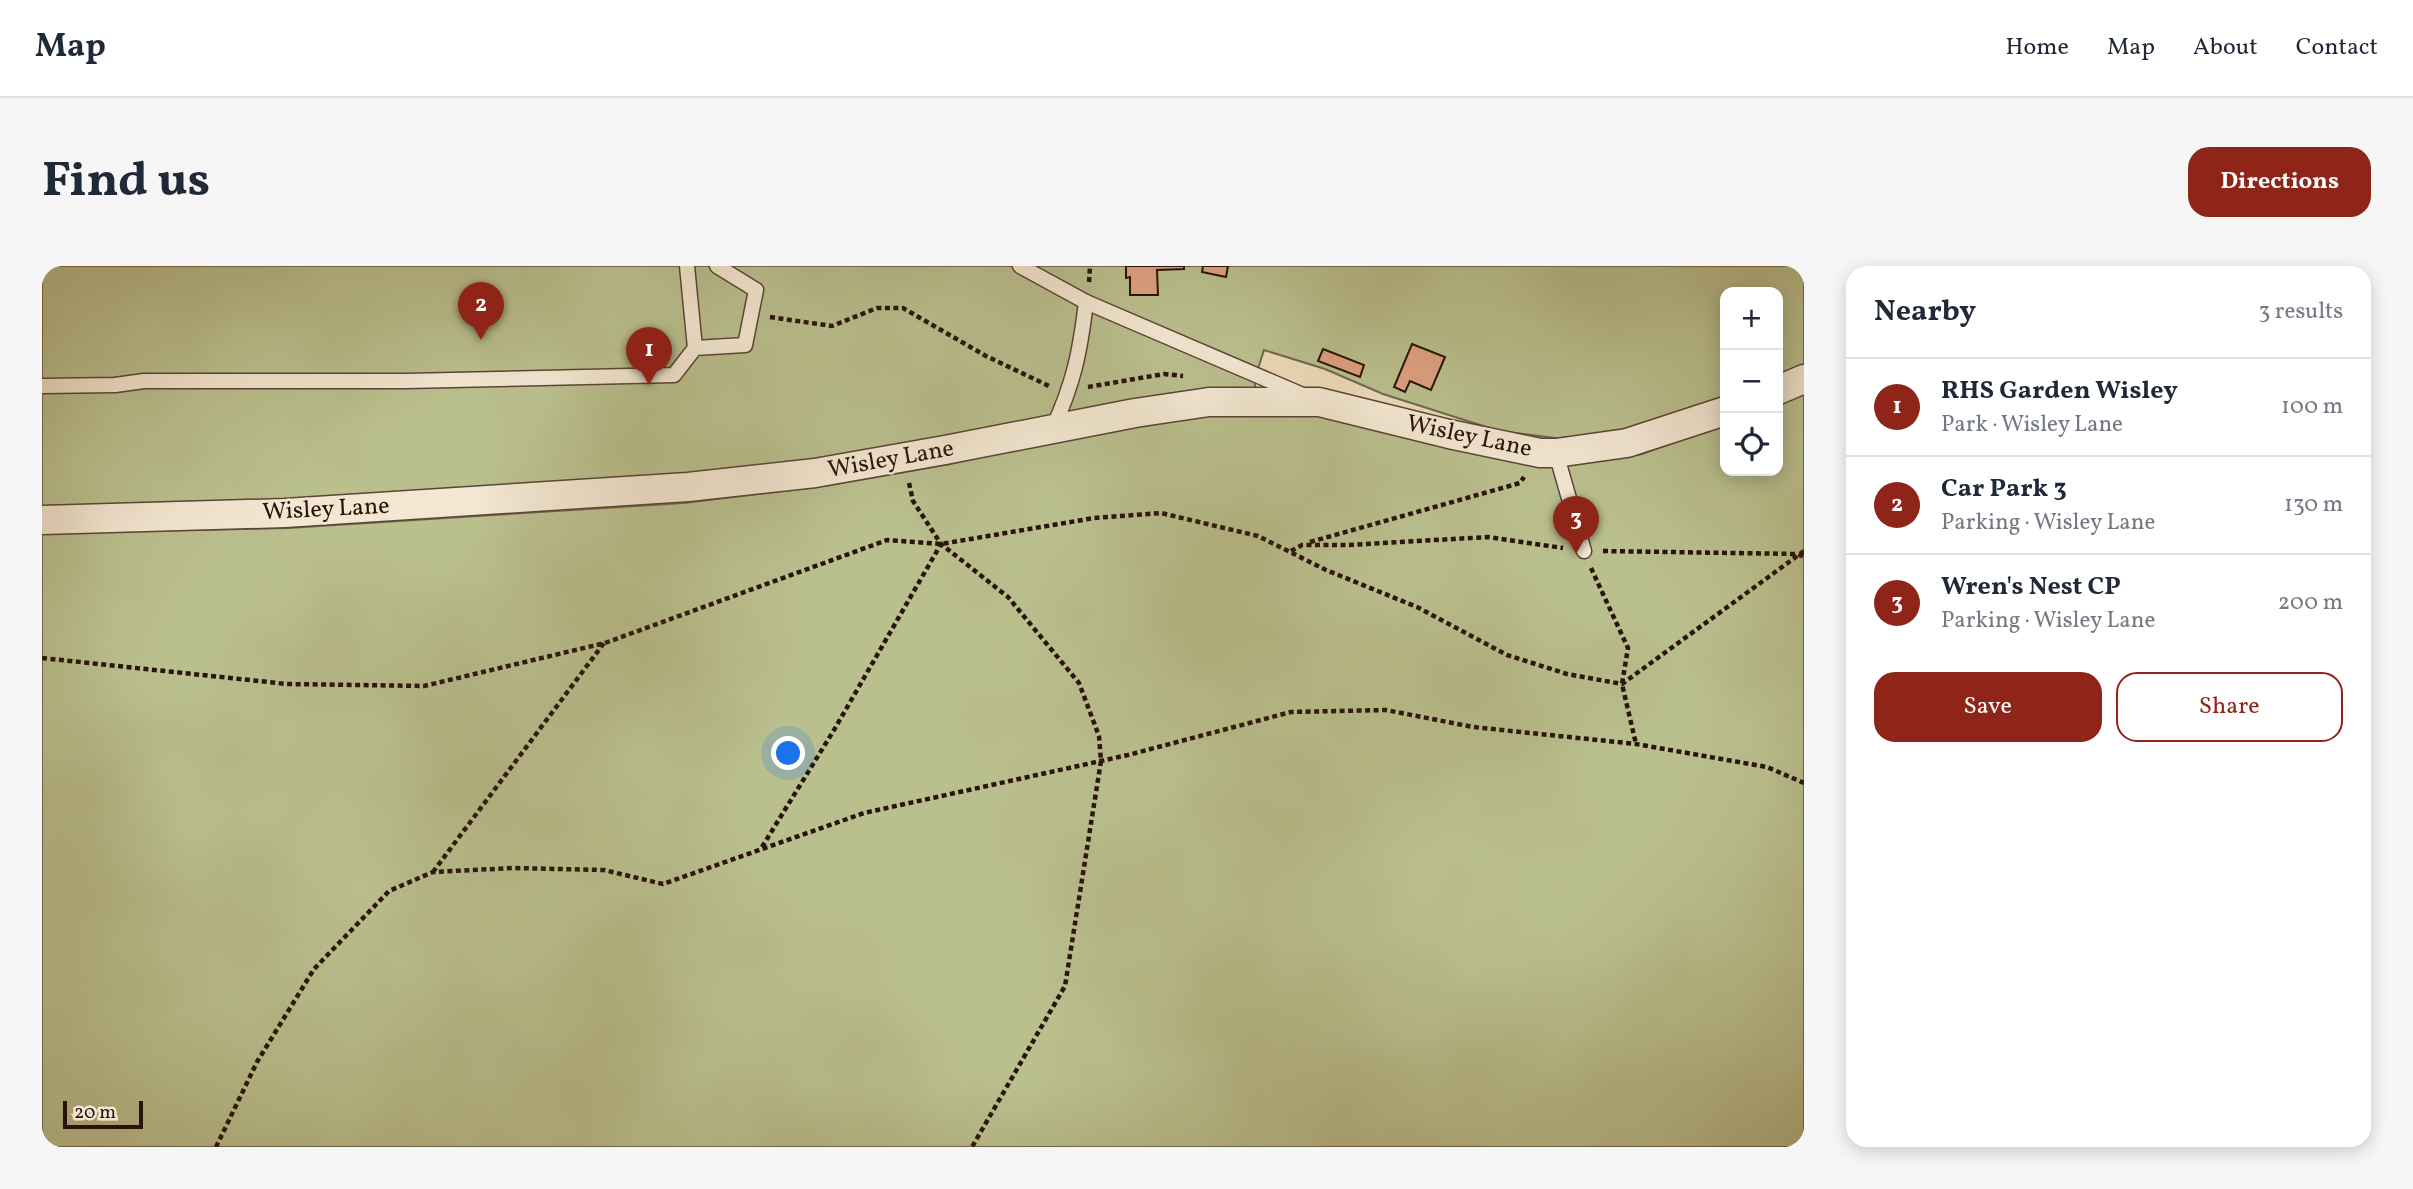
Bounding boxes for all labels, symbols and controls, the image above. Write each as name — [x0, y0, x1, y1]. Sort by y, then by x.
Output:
text: Map — [35, 25, 106, 71]
text: Home — [2005, 31, 2069, 65]
text: Map — [2107, 31, 2155, 65]
text: About — [2193, 31, 2258, 65]
text: Contact — [2296, 31, 2378, 65]
button: Directions — [2188, 147, 2371, 217]
text: Find us — [42, 148, 210, 217]
pin: 2 — [458, 282, 504, 340]
map controls — [1720, 287, 1783, 476]
button: + — [1720, 287, 1783, 350]
text: Nearby — [1874, 291, 1976, 333]
text: 3 results — [2258, 296, 2343, 328]
pin: 1 — [626, 327, 672, 385]
button: − — [1720, 350, 1783, 413]
text: RHS Garden Wisley — [1941, 373, 2178, 409]
text: 1 — [1892, 391, 1902, 423]
text: 100 m — [2281, 391, 2343, 423]
street label: Wisley Lane — [1403, 407, 1535, 467]
text: Park · Wisley Lane — [1941, 409, 2123, 441]
button: locate — [1720, 413, 1783, 476]
street label: Wisley Lane — [825, 432, 957, 488]
text: Car Park 3 — [1941, 471, 2067, 507]
text: 2 — [1891, 489, 1903, 521]
text: 130 m — [2284, 489, 2343, 521]
street label: Wisley Lane — [262, 490, 390, 530]
pin: 3 — [1553, 496, 1599, 554]
text: Parking · Wisley Lane — [1941, 507, 2155, 539]
text: Wren's Nest CP — [1941, 569, 2121, 605]
text: 3 — [1891, 587, 1903, 619]
text: 200 m — [2278, 587, 2343, 619]
text: Parking · Wisley Lane — [1941, 605, 2155, 637]
button: Save — [1874, 672, 2102, 742]
button: Share — [2116, 672, 2343, 742]
your location — [771, 736, 805, 770]
scale bar — [63, 1098, 144, 1130]
text: 20 m — [74, 1100, 116, 1126]

